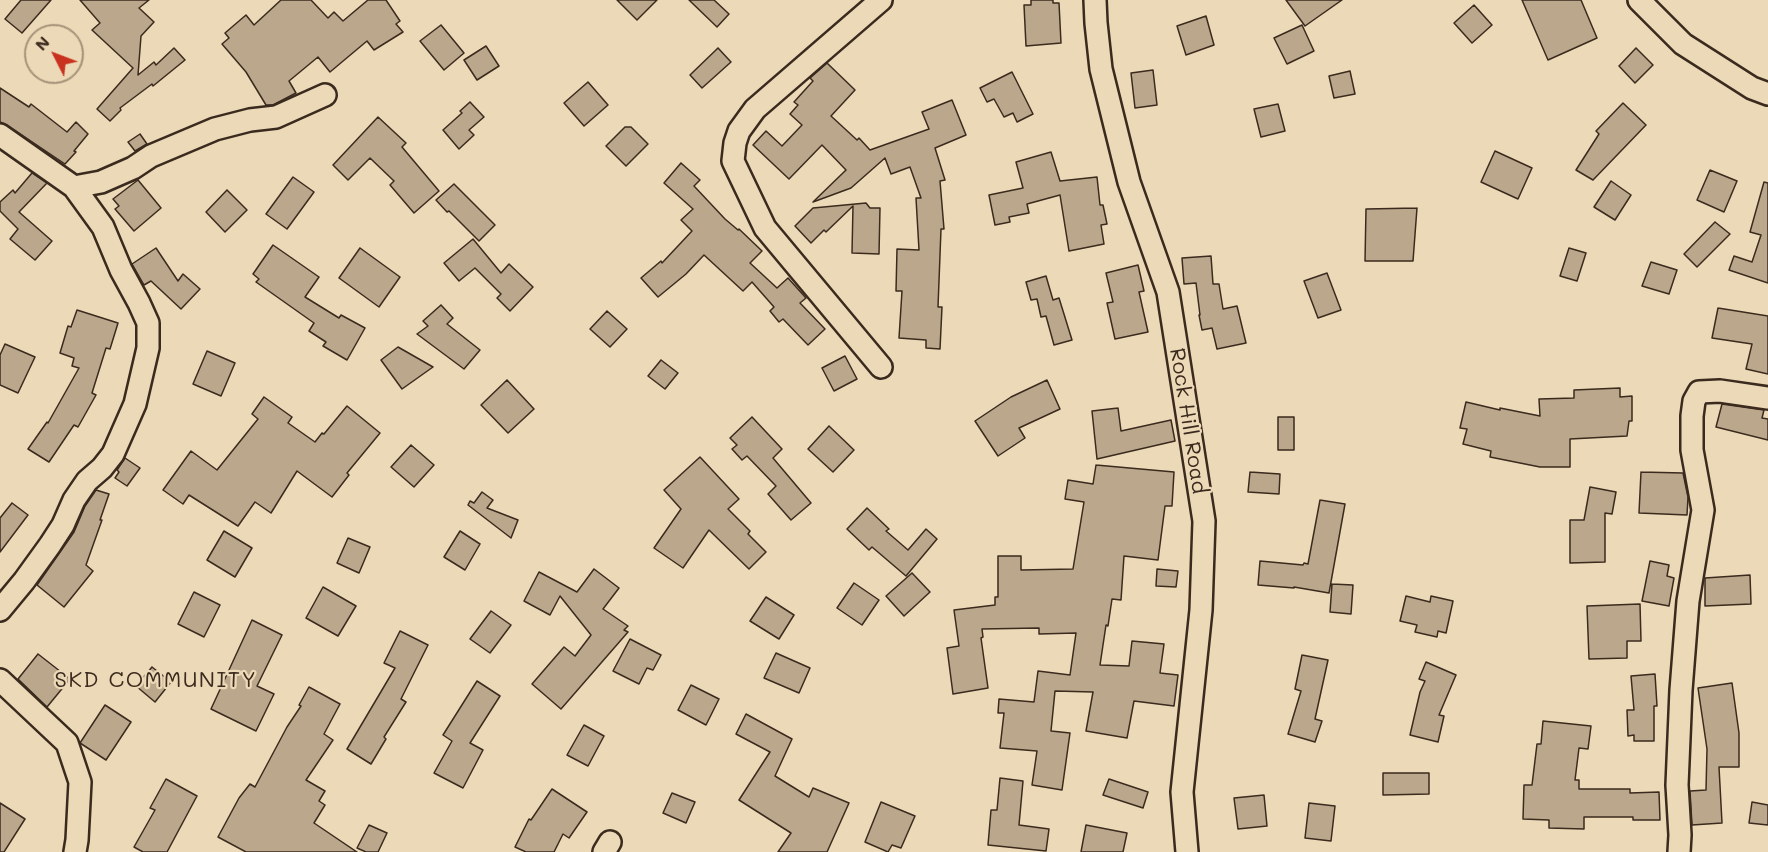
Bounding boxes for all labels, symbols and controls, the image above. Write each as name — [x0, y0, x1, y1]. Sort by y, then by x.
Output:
north arrow — [24, 24, 84, 84]
text: N — [30, 31, 54, 55]
street label: Rock Hill Road — [1164, 346, 1212, 496]
district label: SKD COMMUNITY — [55, 667, 257, 693]

